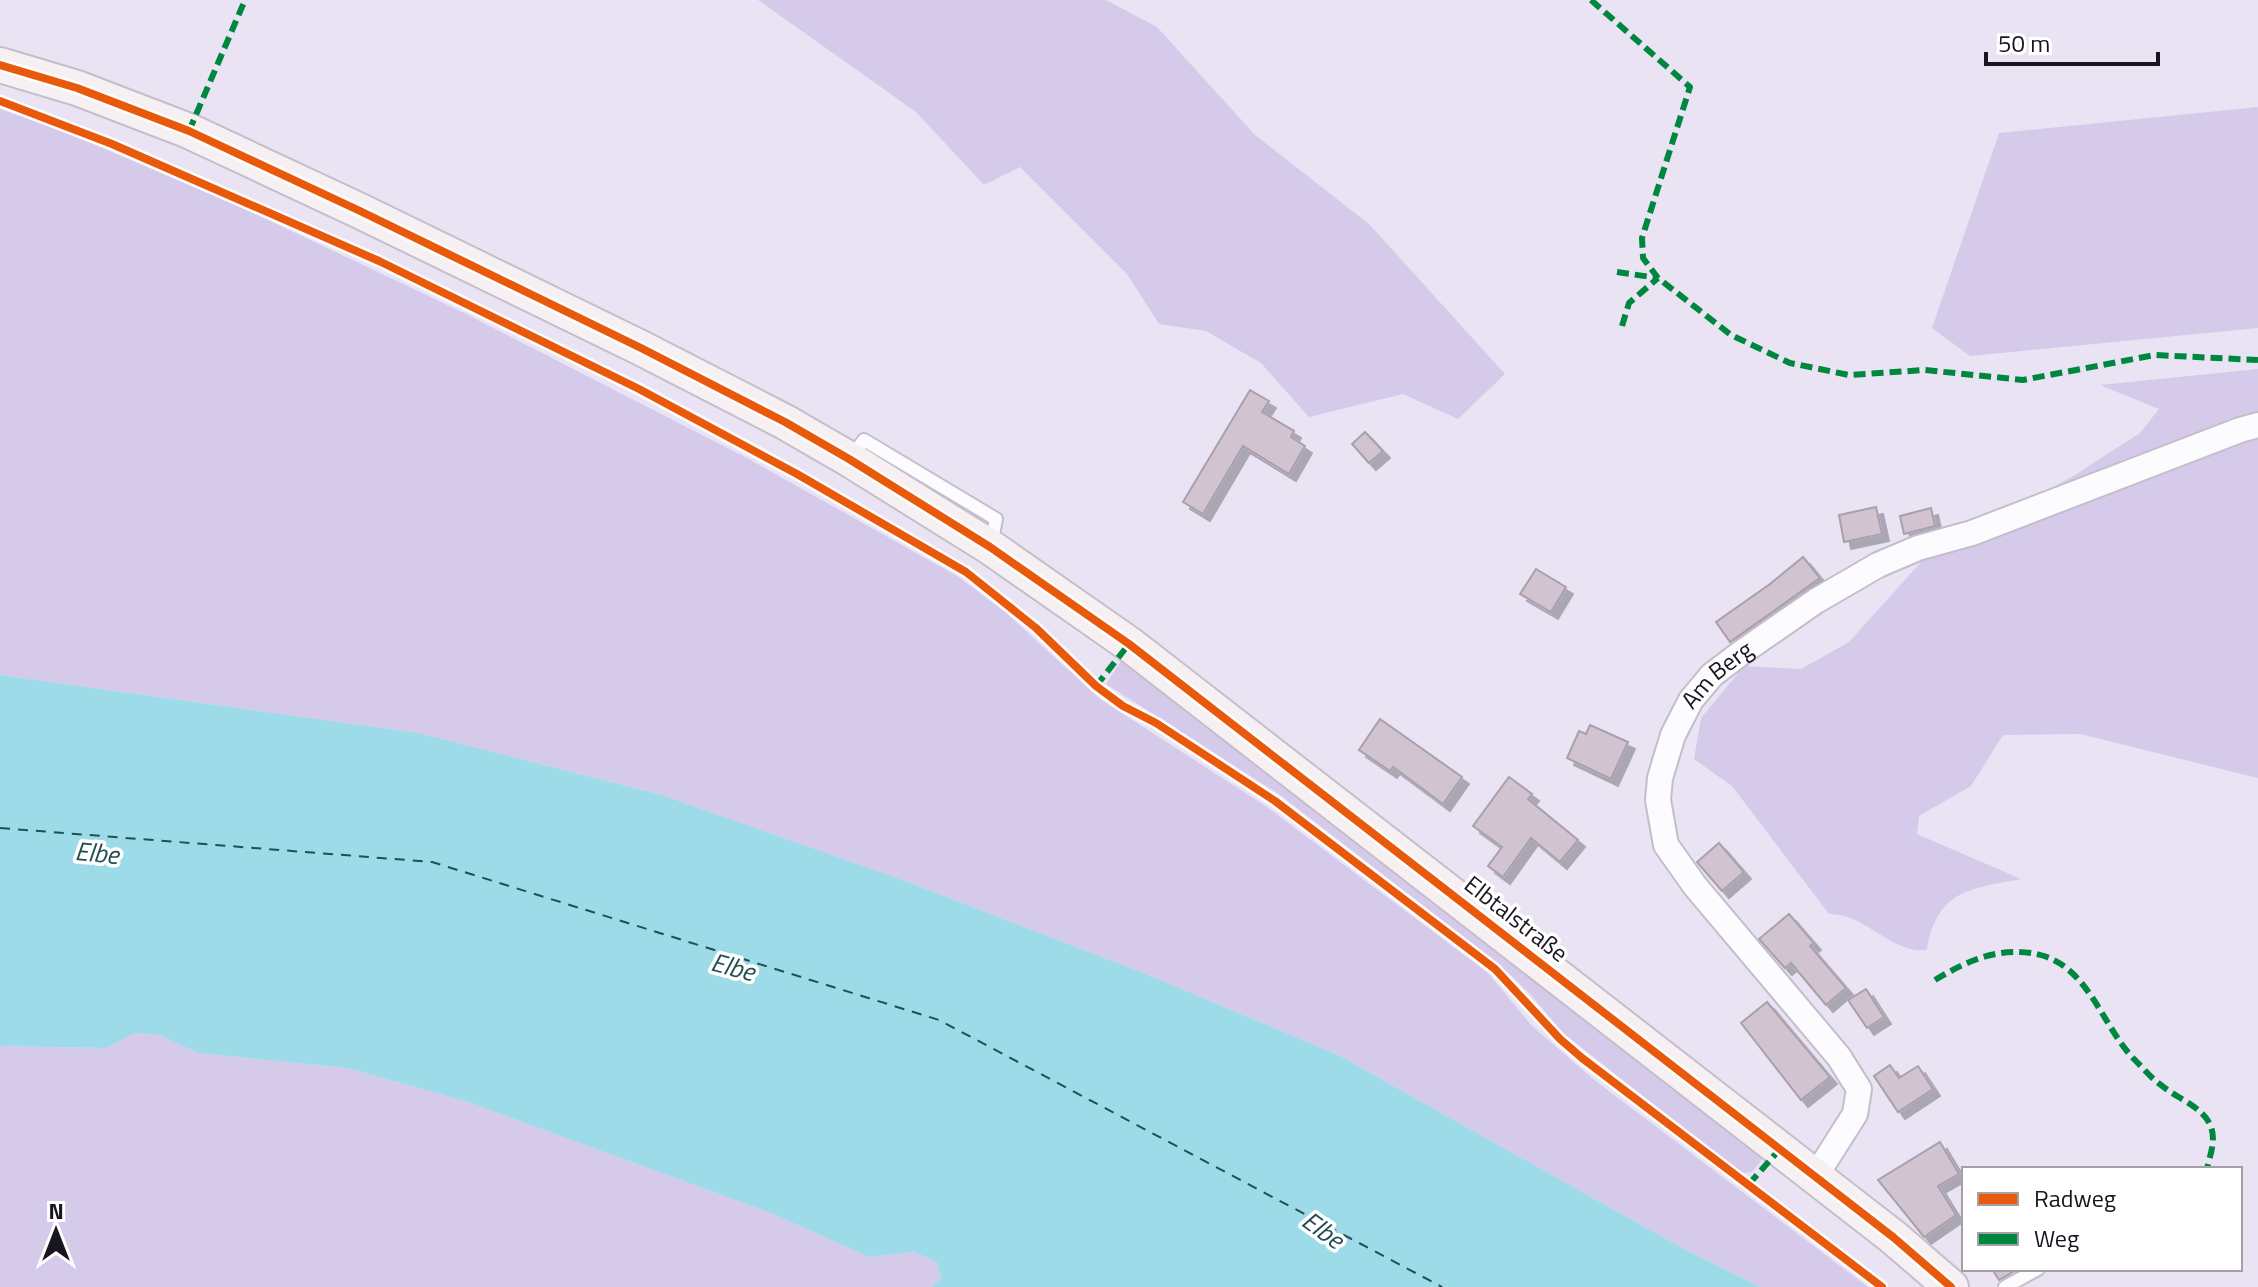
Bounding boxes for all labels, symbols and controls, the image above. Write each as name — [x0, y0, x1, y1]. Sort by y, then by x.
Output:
scale bar — [1986, 16, 2158, 66]
text: 50 m — [1998, 25, 2050, 61]
street label: Am Berg — [1672, 631, 1760, 716]
water label: Elbe — [73, 831, 123, 874]
street label: Elbtalstraße — [1457, 866, 1576, 970]
water label: Elbe — [707, 942, 761, 992]
legend — [1962, 1167, 2242, 1271]
text: Radweg — [2034, 1180, 2116, 1216]
north arrow — [16, 1191, 96, 1271]
text: N — [48, 1194, 64, 1228]
water label: Elbe — [1294, 1201, 1354, 1259]
text: Weg — [2034, 1220, 2079, 1256]

